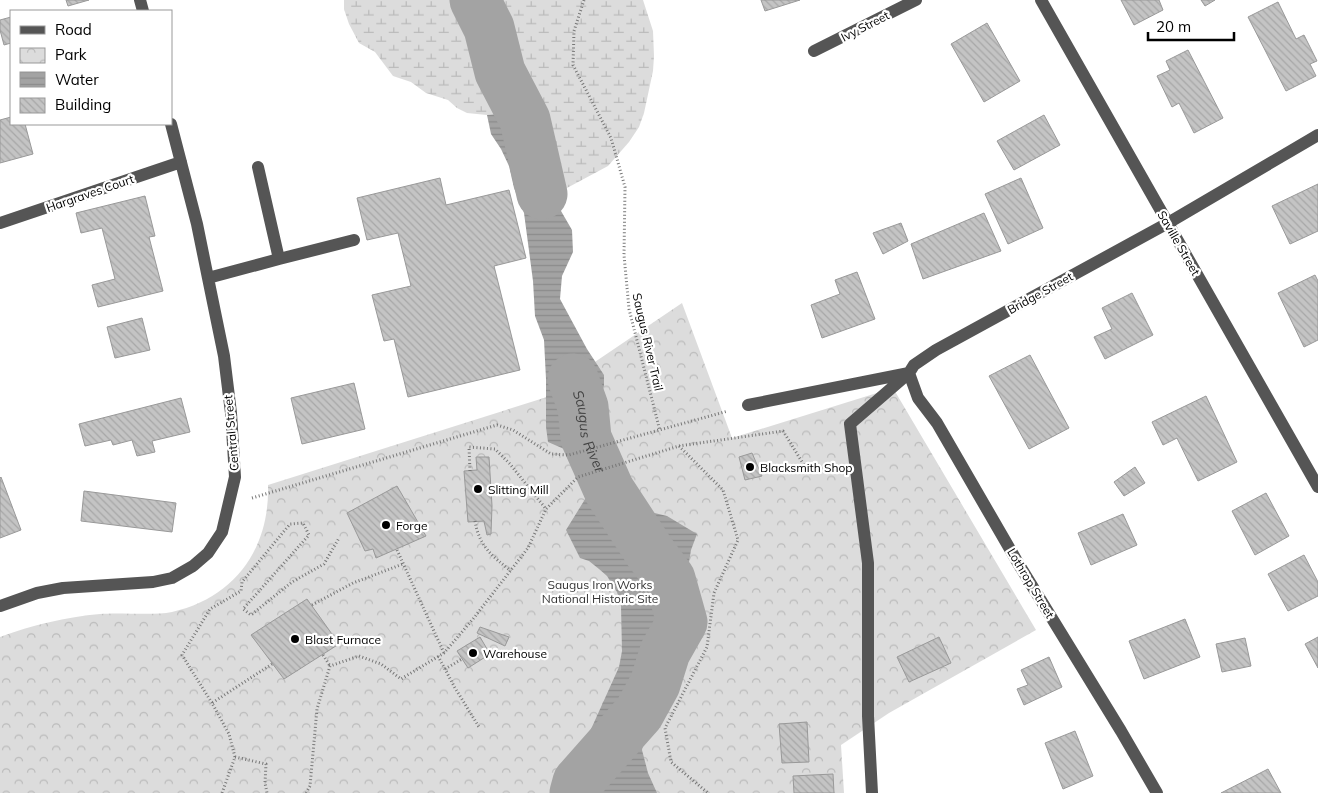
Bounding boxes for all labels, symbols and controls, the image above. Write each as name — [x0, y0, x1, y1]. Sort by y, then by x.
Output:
street label: Ivy Street — [838, 7, 892, 45]
legend — [10, 10, 172, 125]
scale bar — [1148, 10, 1234, 42]
text: 20 m — [1156, 17, 1191, 36]
text: Road — [55, 20, 92, 39]
text: Park — [55, 45, 87, 64]
text: Water — [55, 70, 99, 89]
text: Building — [55, 95, 111, 114]
street label: Hargraves Court — [44, 171, 136, 215]
street label: Saville Street — [1154, 208, 1204, 278]
street label: Bridge Street — [1005, 269, 1075, 317]
street label: Saugus River Trail — [629, 292, 667, 392]
water label: Saugus River — [569, 388, 610, 476]
street label: Central Street — [220, 394, 242, 472]
place label: Blacksmith Shop — [760, 460, 853, 475]
marker: Blacksmith Shop — [744, 461, 756, 473]
place label: Slitting Mill — [488, 482, 549, 497]
marker: Slitting Mill — [472, 483, 484, 495]
place label: Forge — [396, 518, 427, 533]
marker: Forge — [380, 519, 392, 531]
street label: Lothrop Street — [1004, 545, 1058, 621]
park label: Saugus Iron Works National Historic Site — [542, 577, 658, 606]
place label: Blast Furnace — [305, 632, 381, 647]
marker: Blast Furnace — [289, 633, 301, 645]
place label: Warehouse — [483, 646, 547, 661]
marker: Warehouse — [467, 647, 479, 659]

